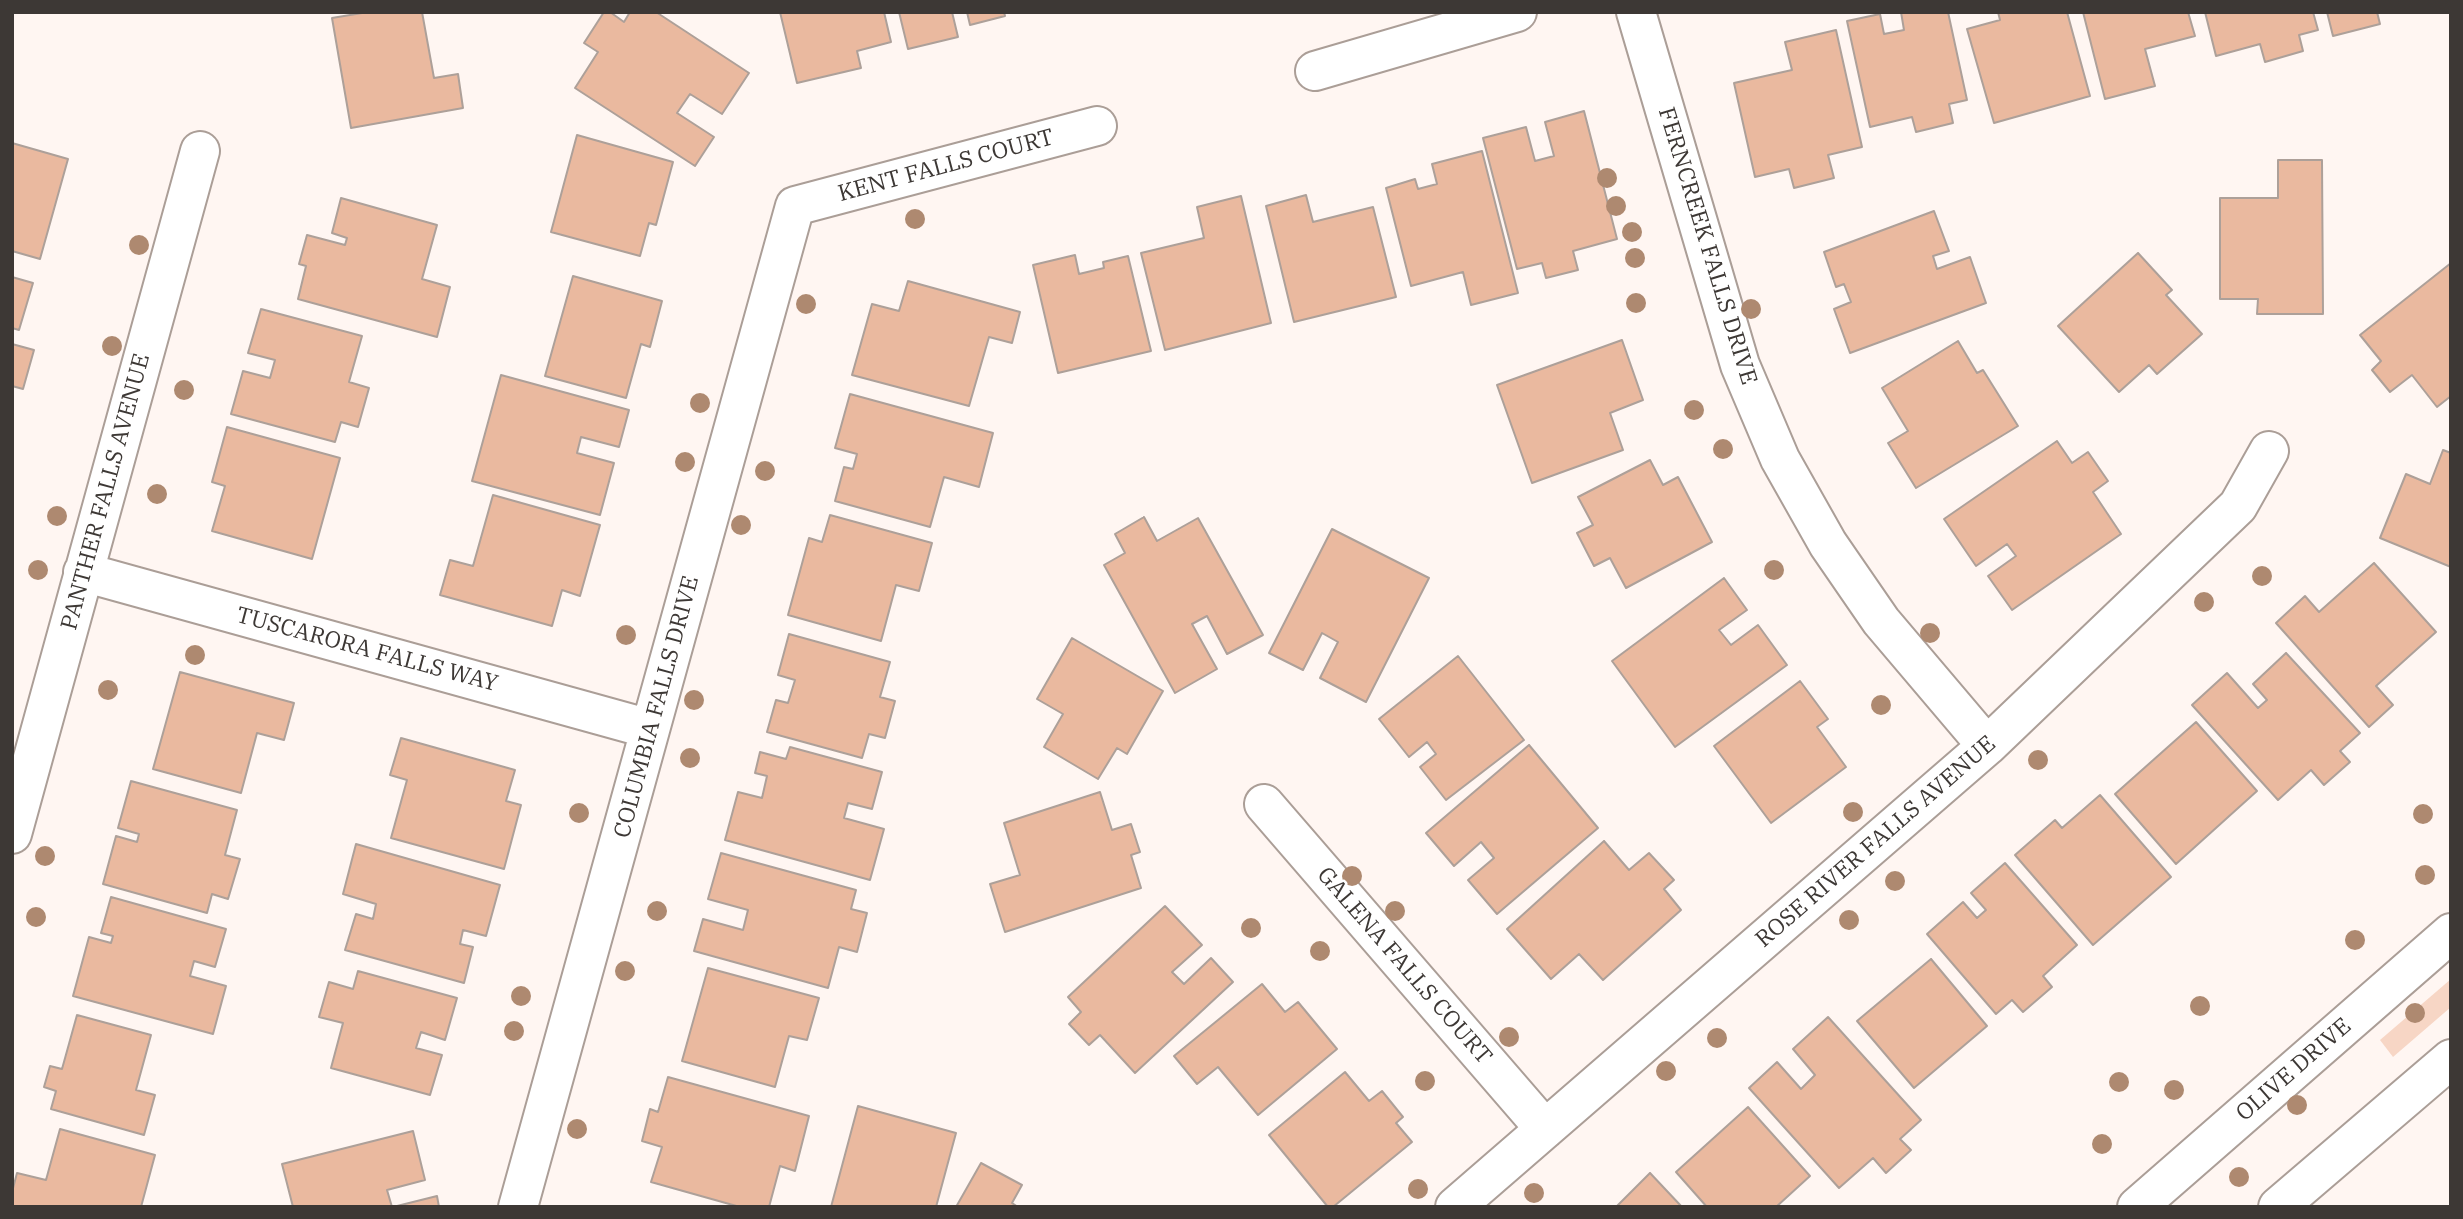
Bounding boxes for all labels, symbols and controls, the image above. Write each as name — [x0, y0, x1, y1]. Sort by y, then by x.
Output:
street label: FERNCREEK FALLS DRIVE — [1652, 104, 1762, 388]
street label: KENT FALLS COURT — [835, 124, 1057, 208]
street label: PANTHER FALLS AVENUE — [56, 351, 156, 633]
street label: COLUMBIA FALLS DRIVE — [609, 573, 705, 841]
street label: TUSCARORA FALLS WAY — [233, 602, 501, 698]
street label: ROSE RIVER FALLS AVENUE — [1750, 730, 2002, 954]
street label: GALENA FALLS COURT — [1311, 862, 1497, 1070]
street label: OLIVE DRIVE — [2231, 1013, 2357, 1127]

